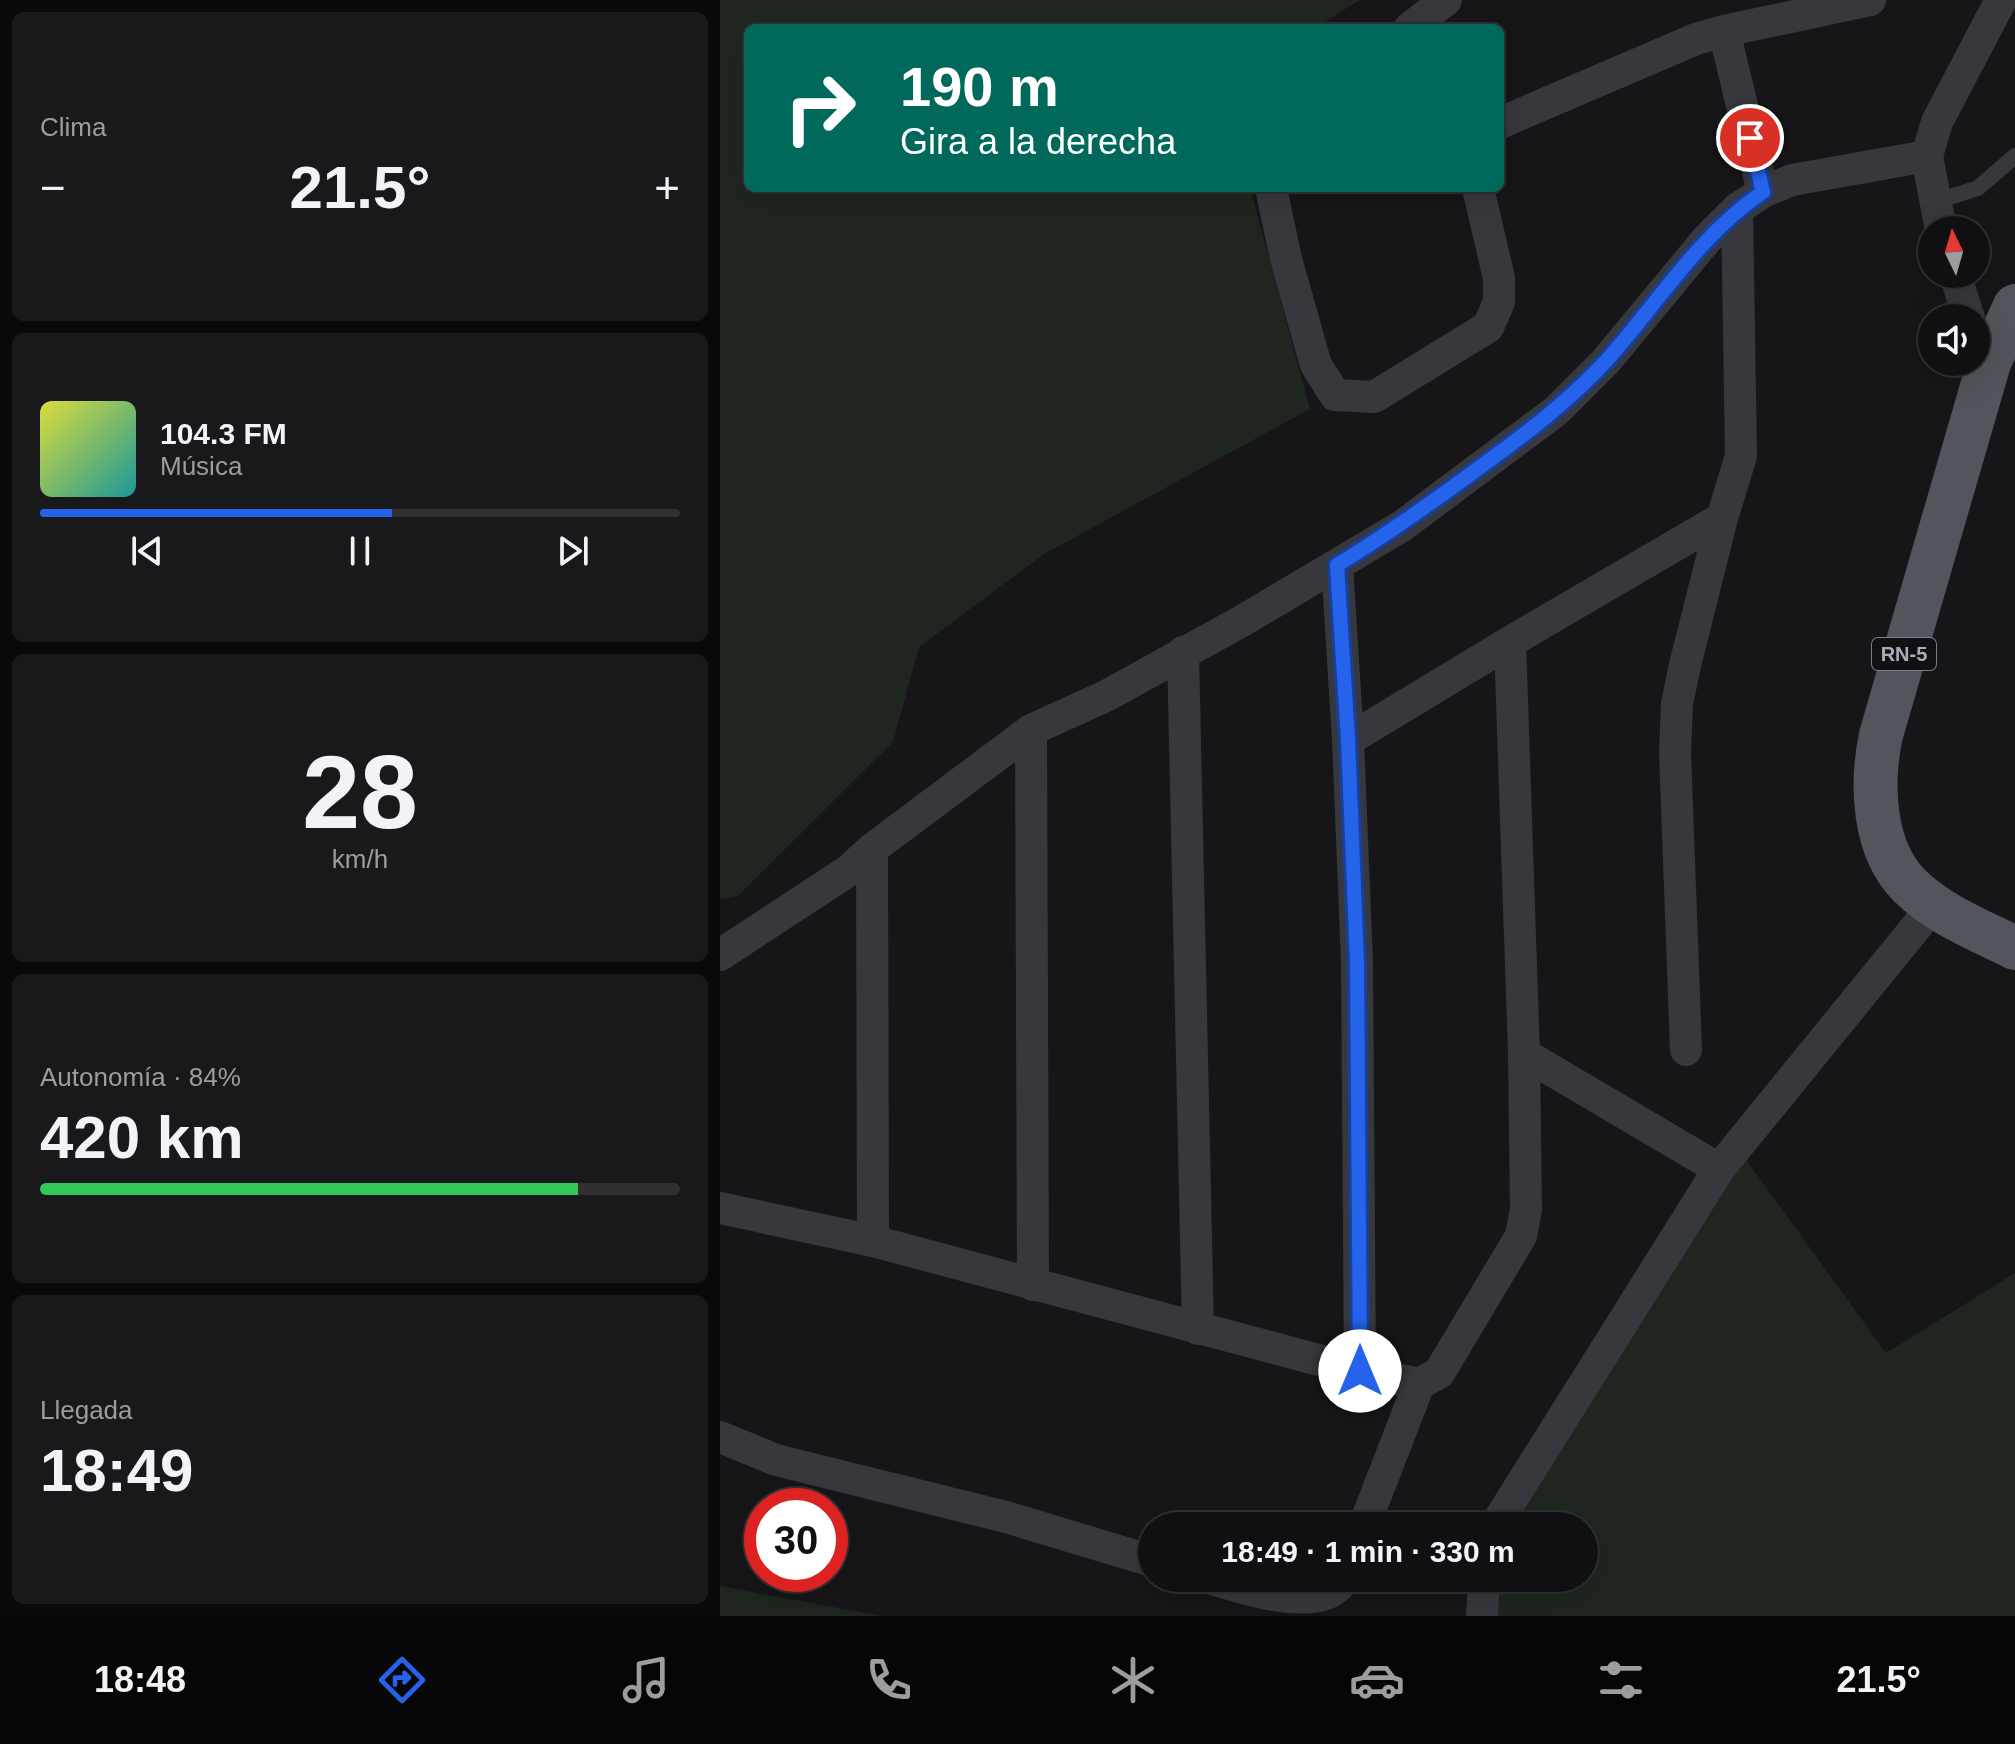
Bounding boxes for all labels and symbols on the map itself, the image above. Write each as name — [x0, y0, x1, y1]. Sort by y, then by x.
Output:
pin — [1716, 104, 1784, 172]
north arrow — [1918, 216, 1990, 288]
road number: RN-5 — [1872, 638, 1936, 670]
position arrow — [1318, 1329, 1402, 1413]
speed limit sign: 30 — [744, 1488, 848, 1592]

